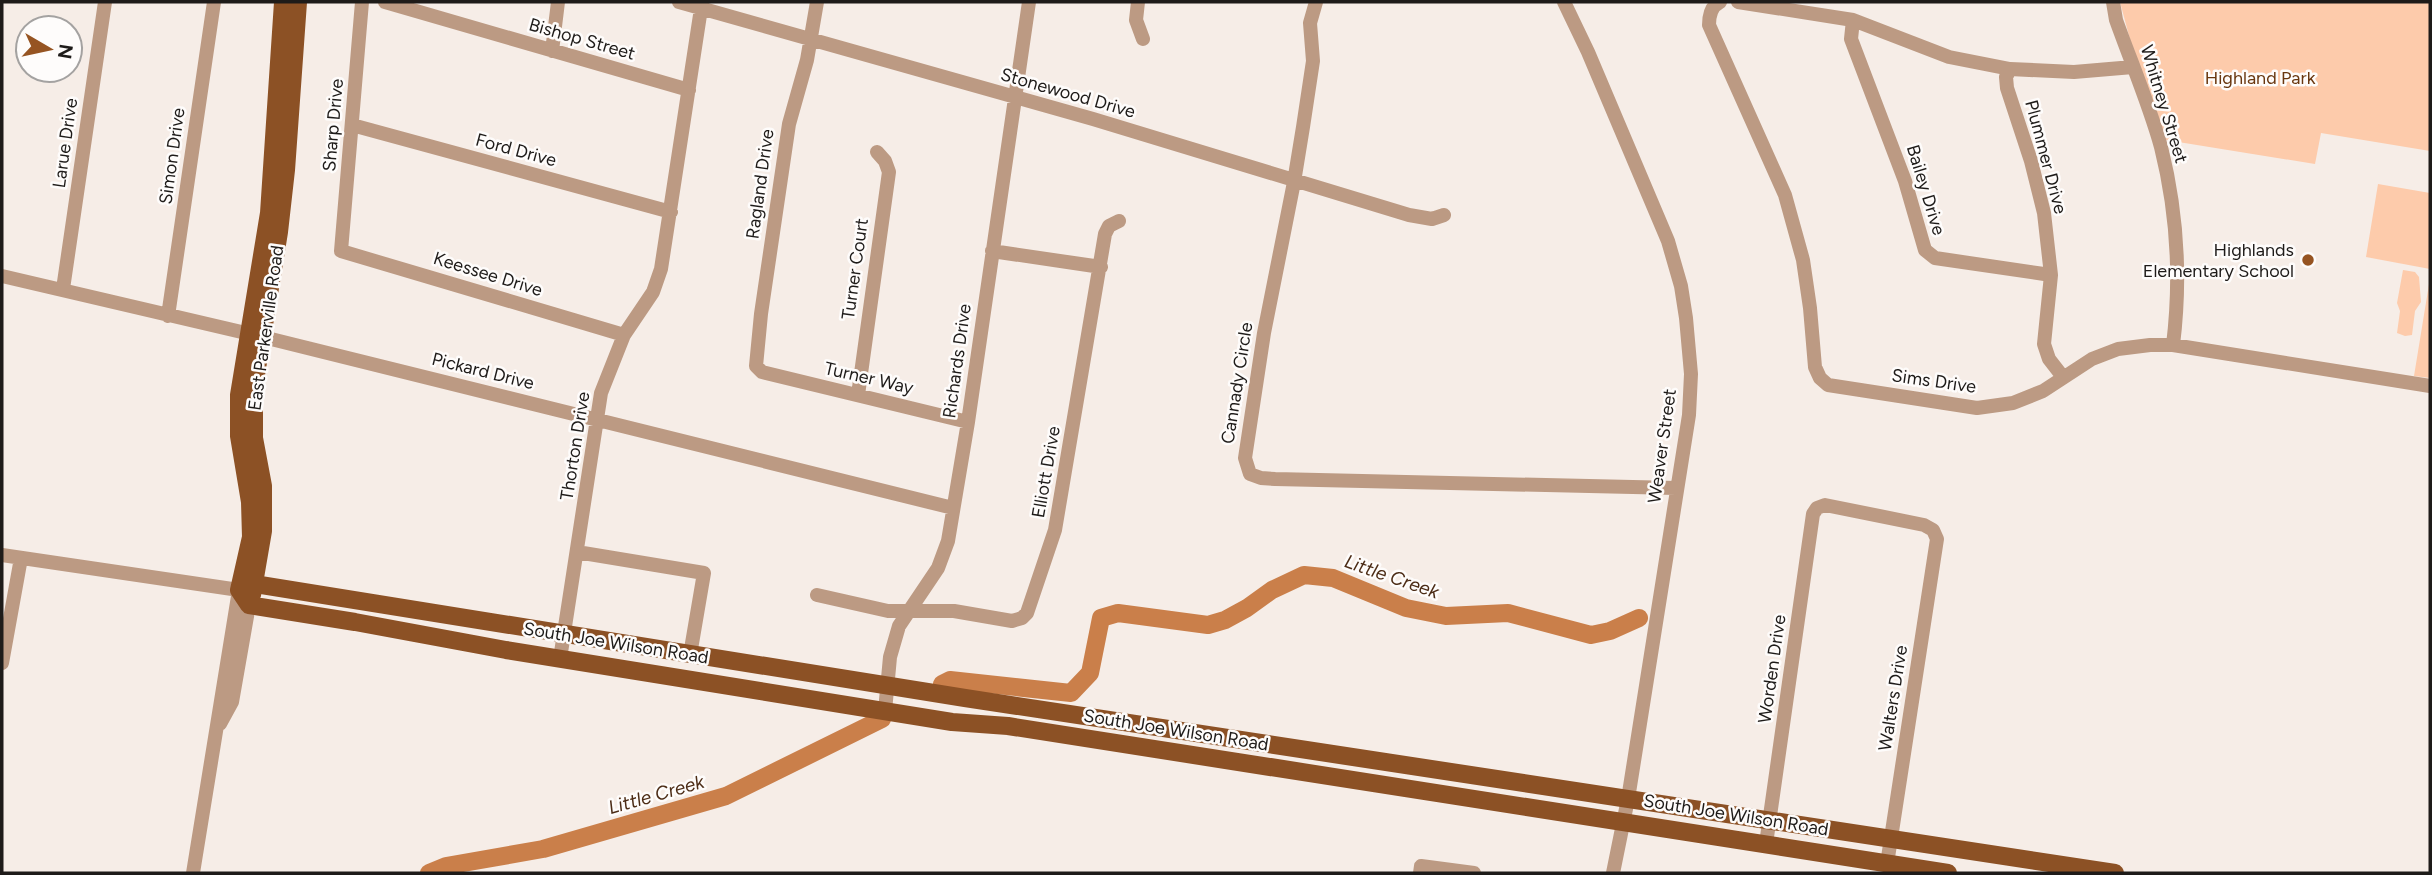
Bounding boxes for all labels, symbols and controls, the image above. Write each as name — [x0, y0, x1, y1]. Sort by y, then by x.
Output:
street label: Bishop Street — [526, 13, 638, 65]
north arrow — [14, 14, 84, 84]
street label: Whitney Street — [2136, 42, 2192, 166]
text: N — [53, 43, 78, 61]
street label: Stonewood Drive — [998, 63, 1138, 123]
park label: Highland Park — [2205, 67, 2316, 89]
street label: Sharp Drive — [318, 78, 348, 172]
street label: Larue Drive — [48, 96, 82, 189]
street label: Plummer Drive — [2020, 98, 2072, 217]
street label: Simon Drive — [154, 106, 190, 206]
street label: Ragland Drive — [741, 127, 779, 240]
street label: Ford Drive — [473, 129, 559, 171]
street label: Bailey Drive — [1902, 142, 1950, 238]
street label: Turner Court — [837, 217, 873, 321]
place label: Highlands Elementary School — [2143, 239, 2294, 282]
street label: East Parkerville Road — [244, 244, 288, 412]
street label: Keessee Drive — [431, 247, 545, 301]
marker: Highlands Elementary School — [2300, 252, 2316, 268]
street label: Richards Drive — [938, 302, 976, 420]
street label: Cannady Circle — [1217, 321, 1257, 445]
street label: Pickard Drive — [430, 348, 537, 394]
street label: Turner Way — [822, 357, 916, 399]
street label: Sims Drive — [1890, 364, 1978, 398]
street label: Weaver Street — [1643, 387, 1681, 505]
street label: Thorton Drive — [556, 390, 594, 502]
street label: Elliott Drive — [1027, 424, 1065, 520]
water label: Little Creek — [1342, 550, 1443, 604]
street label: Worden Drive — [1753, 613, 1791, 725]
street label: South Joe Wilson Road — [522, 618, 710, 668]
street label: Walters Drive — [1874, 643, 1912, 752]
street label: South Joe Wilson Road — [1082, 705, 1270, 755]
water label: Little Creek — [606, 770, 707, 819]
street label: South Joe Wilson Road — [1642, 790, 1830, 840]

